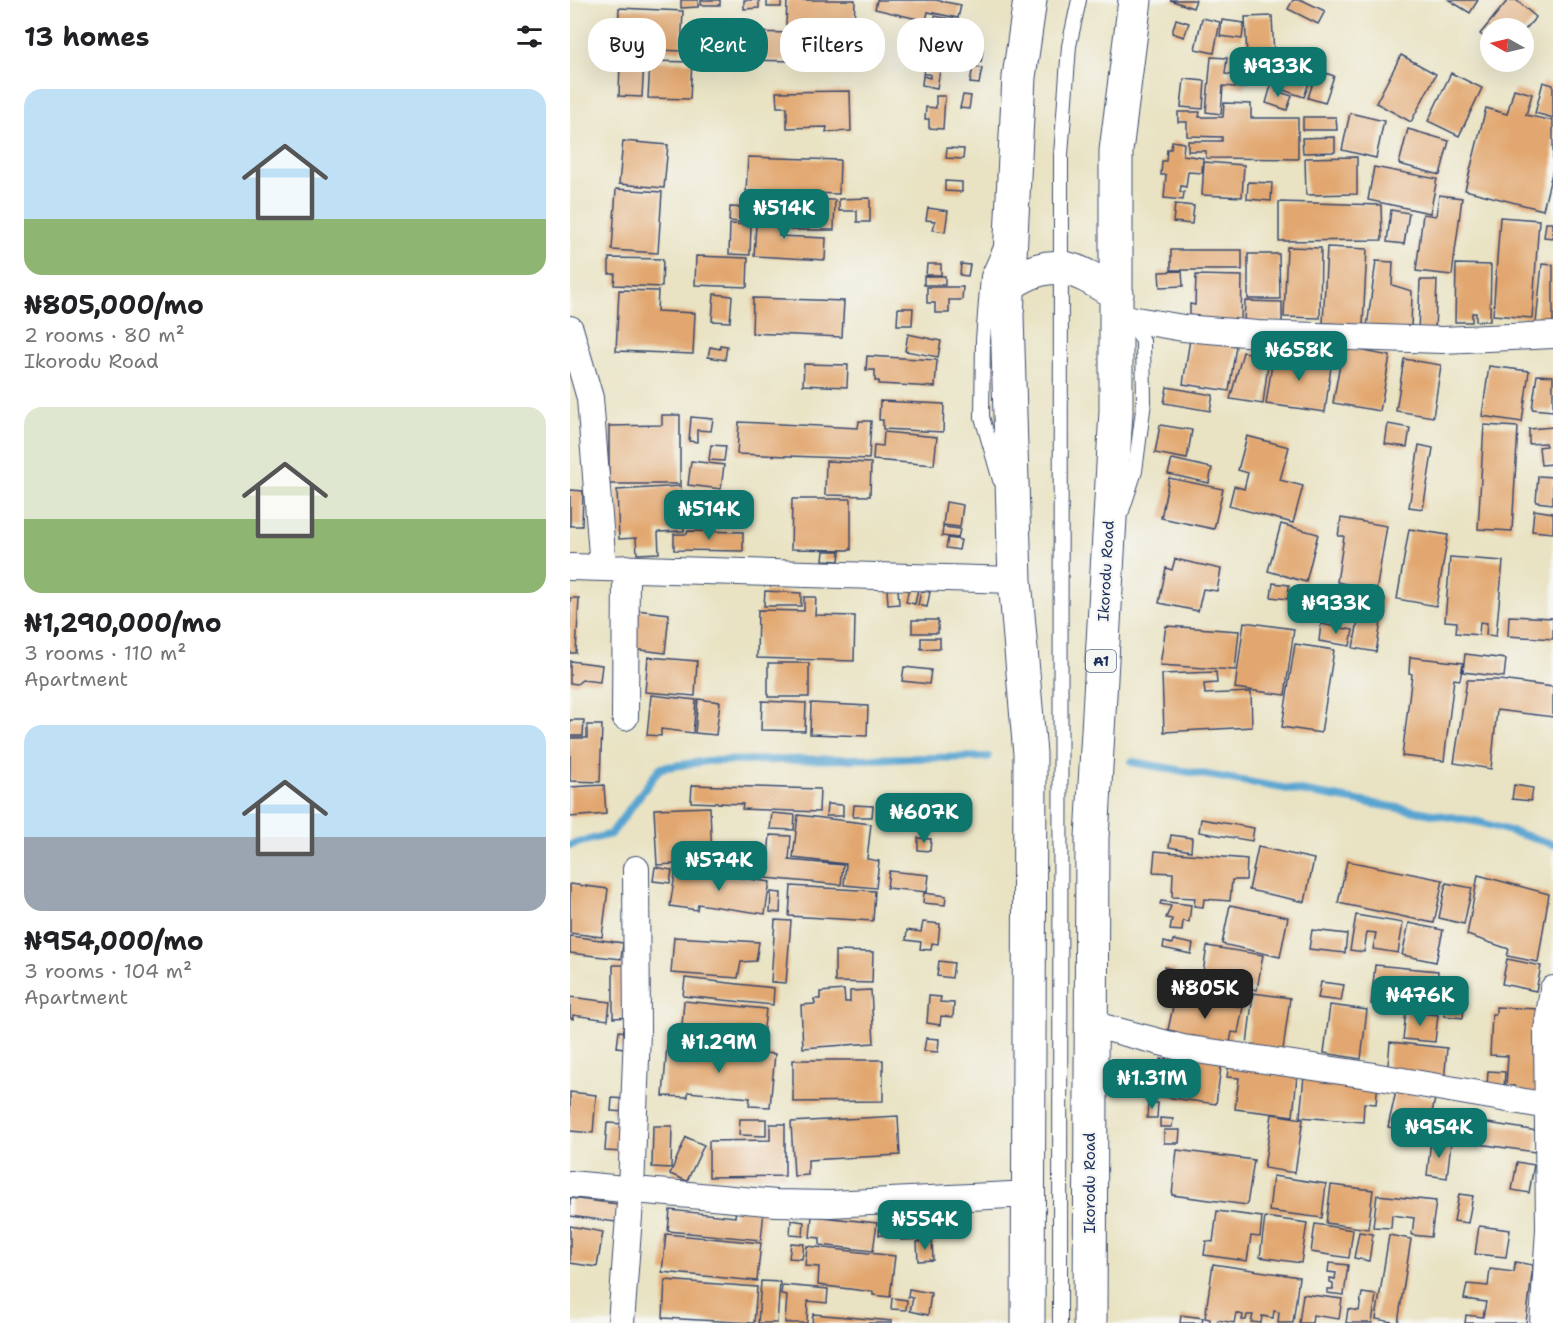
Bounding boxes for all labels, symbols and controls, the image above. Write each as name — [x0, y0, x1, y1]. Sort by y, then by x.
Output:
chip: Buy — [588, 18, 666, 72]
chip: Rent — [678, 18, 768, 72]
chip: Filters — [780, 18, 885, 72]
chip: New — [897, 18, 984, 72]
north arrow — [1480, 18, 1534, 72]
map controls — [1480, 18, 1534, 72]
text: 13 homes — [24, 19, 150, 54]
icon: filters — [513, 20, 546, 53]
pin: ₦933K — [1236, 47, 1320, 98]
text: ₦933K — [1244, 53, 1312, 79]
icon: home — [231, 128, 339, 236]
pin: ₦514K — [742, 189, 826, 240]
text: ₦514K — [753, 195, 815, 221]
text: ₦805,000/mo — [24, 287, 204, 322]
text: 2 rooms · 80 m² — [24, 322, 185, 348]
pin: ₦658K — [1257, 331, 1341, 382]
text: ₦658K — [1265, 337, 1333, 363]
text: Ikorodu Road — [24, 348, 159, 374]
icon: home — [231, 446, 339, 554]
pin: ₦514K — [667, 490, 751, 541]
text: ₦514K — [678, 496, 740, 522]
street label: Ikorodu Road — [1093, 520, 1119, 622]
pin: ₦933K — [1294, 584, 1378, 635]
text: ₦933K — [1302, 590, 1370, 616]
text: ₦1,290,000/mo — [24, 605, 222, 640]
text: 3 rooms · 110 m² — [24, 640, 187, 666]
road number: A1 — [1086, 650, 1116, 672]
text: Apartment — [24, 666, 128, 692]
icon: home — [231, 764, 339, 872]
pin: ₦607K — [882, 793, 966, 844]
text: ₦607K — [889, 799, 959, 825]
pin: ₦574K — [677, 841, 761, 892]
text: ₦574K — [685, 847, 753, 873]
text: ₦954,000/mo — [24, 923, 204, 958]
text: 3 rooms · 104 m² — [24, 958, 192, 984]
pin: ₦805K — [1163, 969, 1247, 1020]
text: ₦805K — [1171, 975, 1239, 1001]
pin: ₦476K — [1378, 976, 1462, 1027]
text: ₦476K — [1386, 982, 1454, 1008]
text: Apartment — [24, 984, 128, 1010]
pin: ₦1.29M — [670, 1023, 768, 1074]
text: ₦1.29M — [681, 1029, 757, 1055]
pin: ₦1.31M — [1103, 1059, 1201, 1110]
text: ₦1.31M — [1117, 1065, 1187, 1091]
pin: ₦954K — [1397, 1108, 1481, 1159]
text: ₦954K — [1405, 1114, 1473, 1140]
street label: Ikorodu Road — [1080, 1132, 1100, 1234]
pin: ₦554K — [883, 1200, 967, 1251]
text: ₦554K — [892, 1206, 958, 1232]

